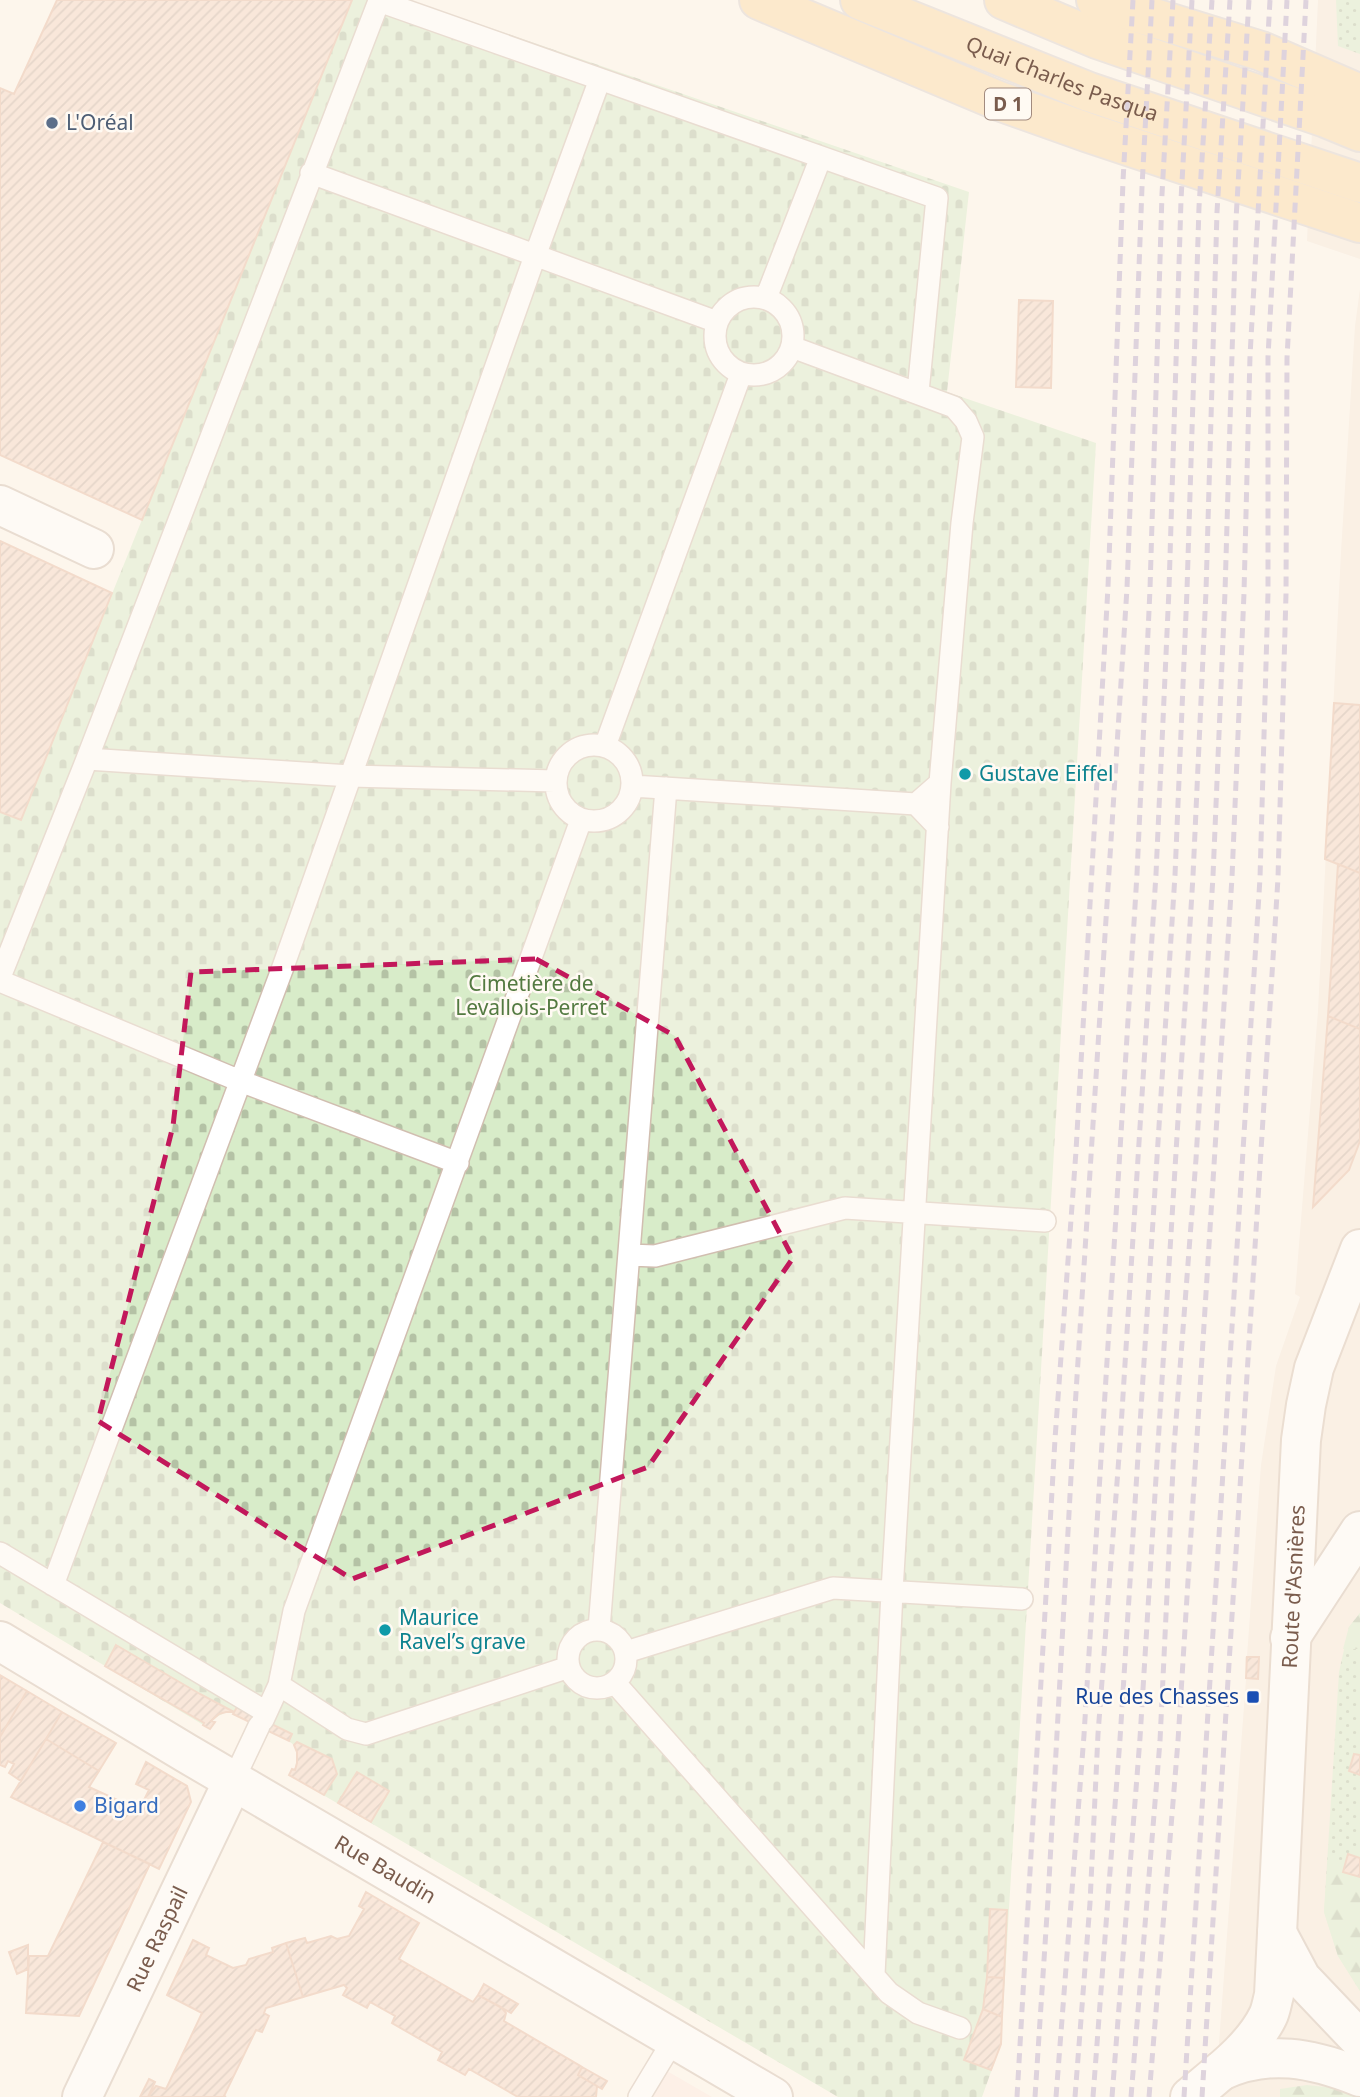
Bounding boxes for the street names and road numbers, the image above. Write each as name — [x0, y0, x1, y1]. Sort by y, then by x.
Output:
street label: Quai Charles Pasqua — [962, 29, 1162, 127]
road number: D 1 — [985, 88, 1031, 120]
street label: Route d'Asnières — [1275, 1504, 1311, 1669]
street label: Rue Baudin — [330, 1828, 442, 1910]
street label: Rue Raspail — [119, 1881, 194, 1996]

